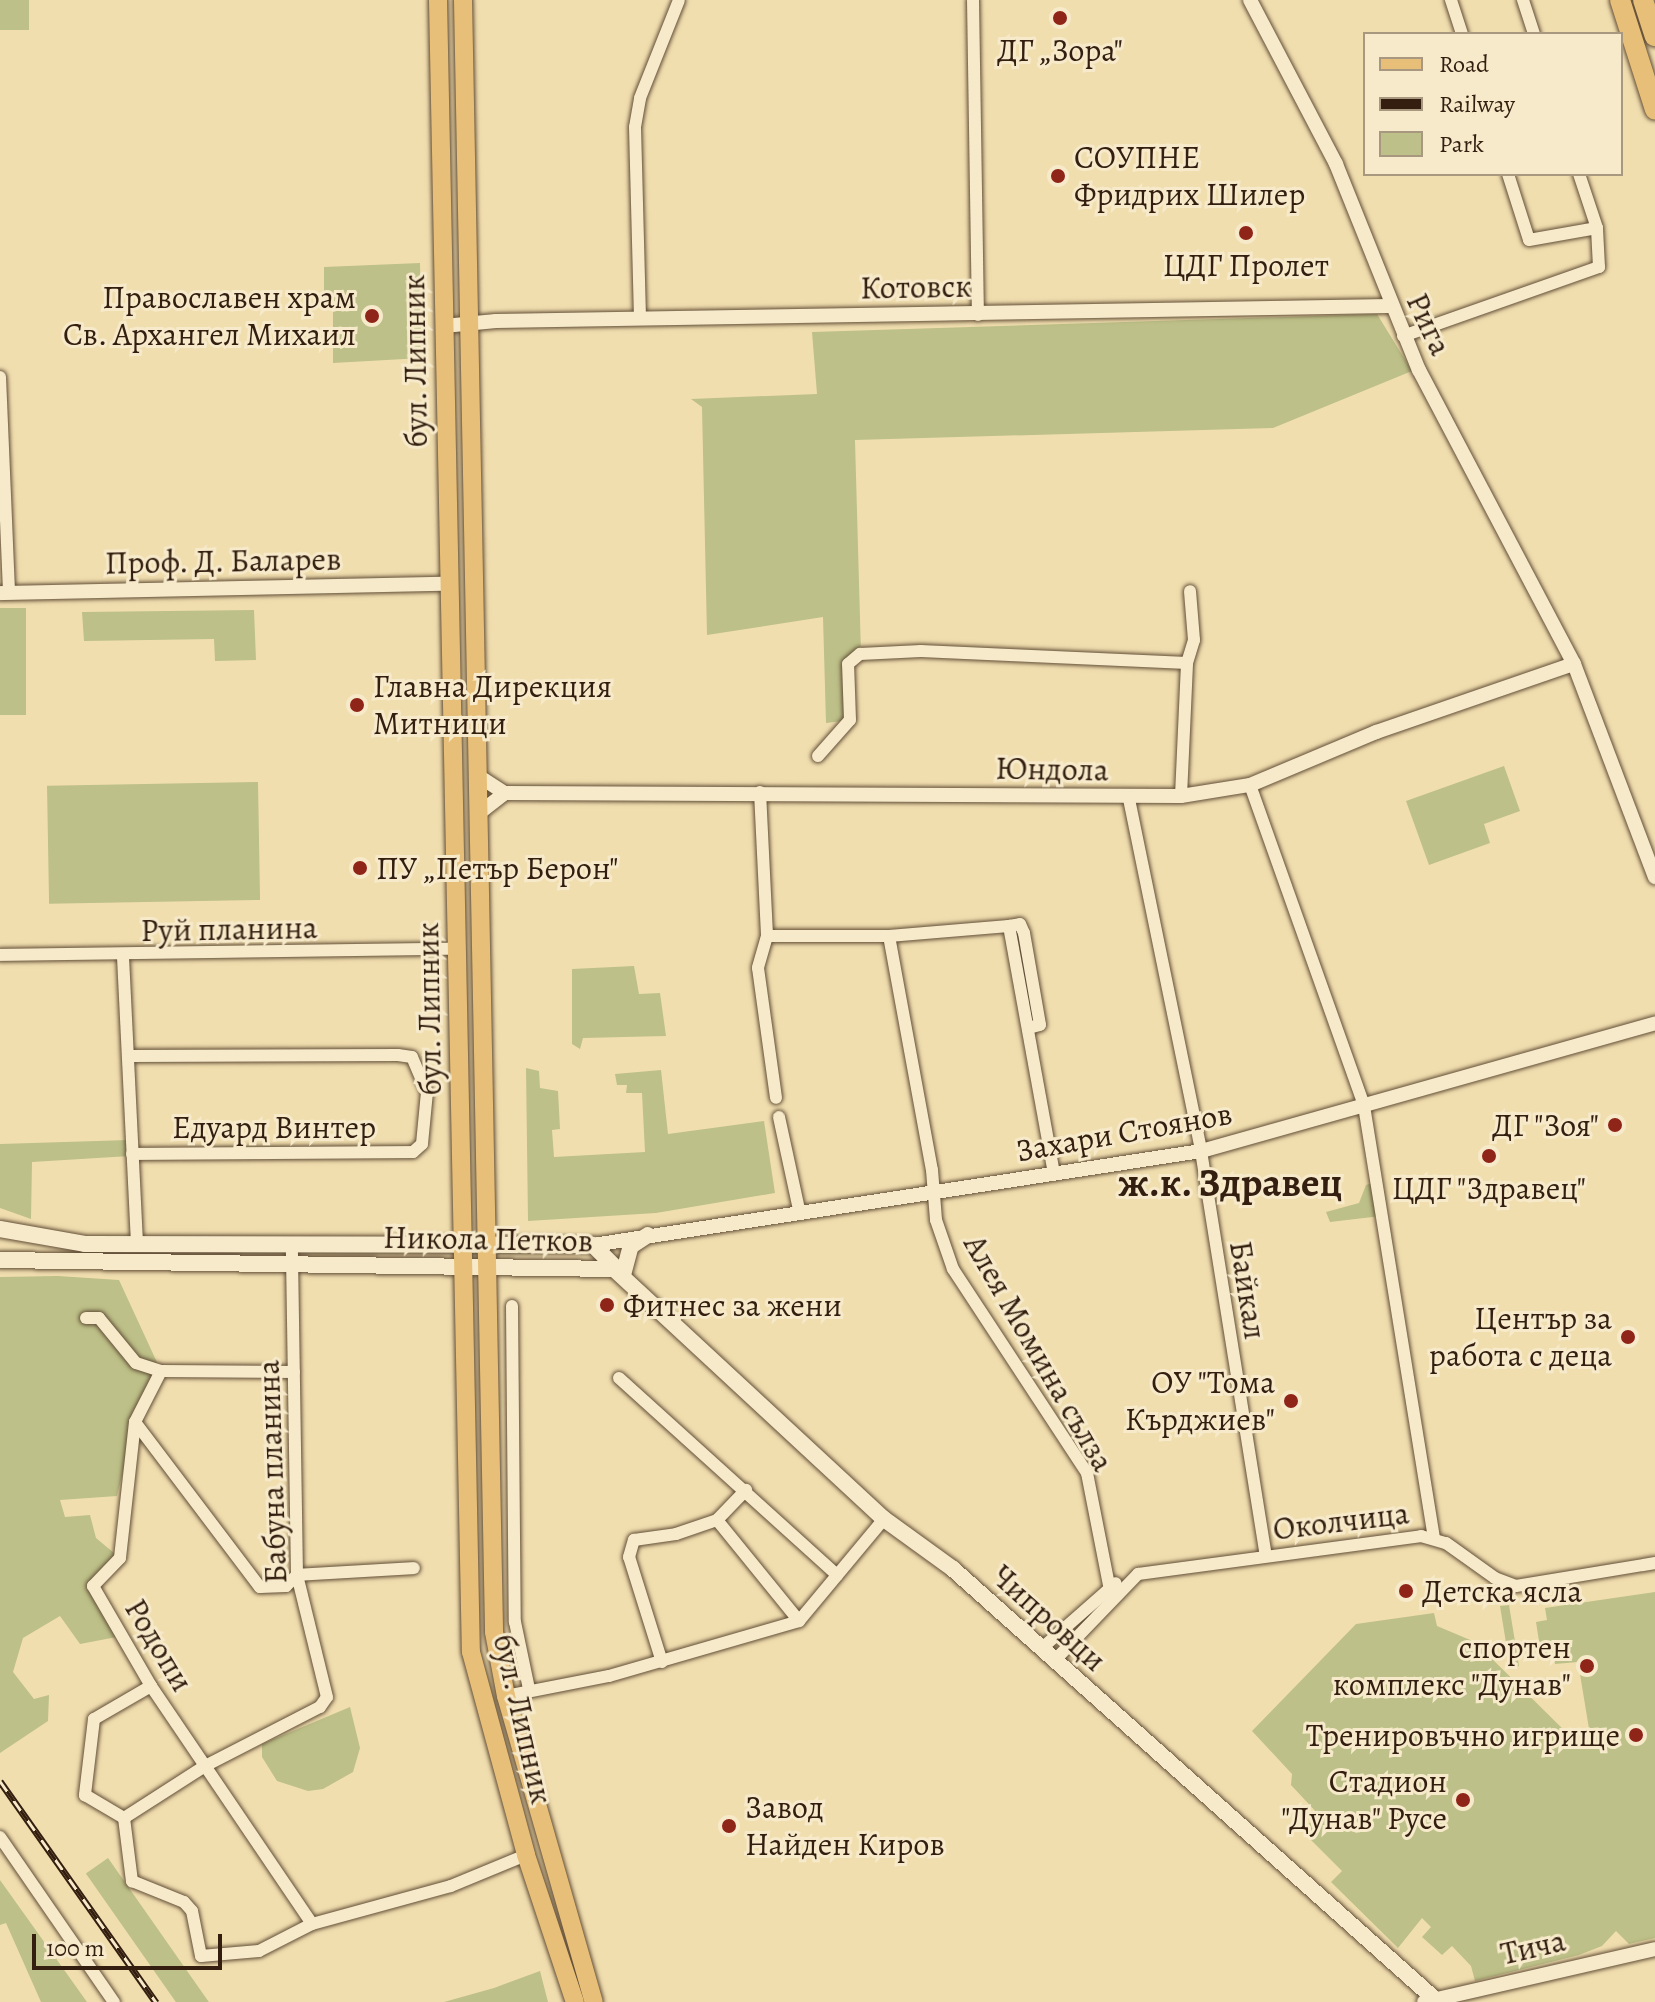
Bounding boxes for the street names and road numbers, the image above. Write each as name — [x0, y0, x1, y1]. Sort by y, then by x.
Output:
street label: Котовск — [860, 267, 972, 307]
street label: бул. Липник — [394, 274, 436, 448]
street label: Рига — [1398, 287, 1460, 361]
street label: Проф. Д. Баларев — [104, 540, 342, 582]
street label: Юндола — [995, 749, 1109, 789]
street label: Руй планина — [140, 908, 318, 950]
street label: бул. Липник — [408, 922, 450, 1096]
street label: Захари Стоянов — [1013, 1094, 1235, 1170]
street label: Едуард Винтер — [172, 1108, 376, 1146]
street label: Никола Петков — [383, 1218, 593, 1260]
street label: Алея Момина сълза — [956, 1228, 1122, 1478]
street label: Байкал — [1221, 1238, 1275, 1342]
street label: Бабуна планина — [249, 1359, 295, 1585]
street label: Околчица — [1271, 1494, 1411, 1548]
street label: Чипровци — [984, 1557, 1114, 1679]
street label: Родопи — [116, 1592, 202, 1698]
street label: бул. Липник — [485, 1630, 561, 1808]
street label: Тича — [1497, 1921, 1569, 1973]

